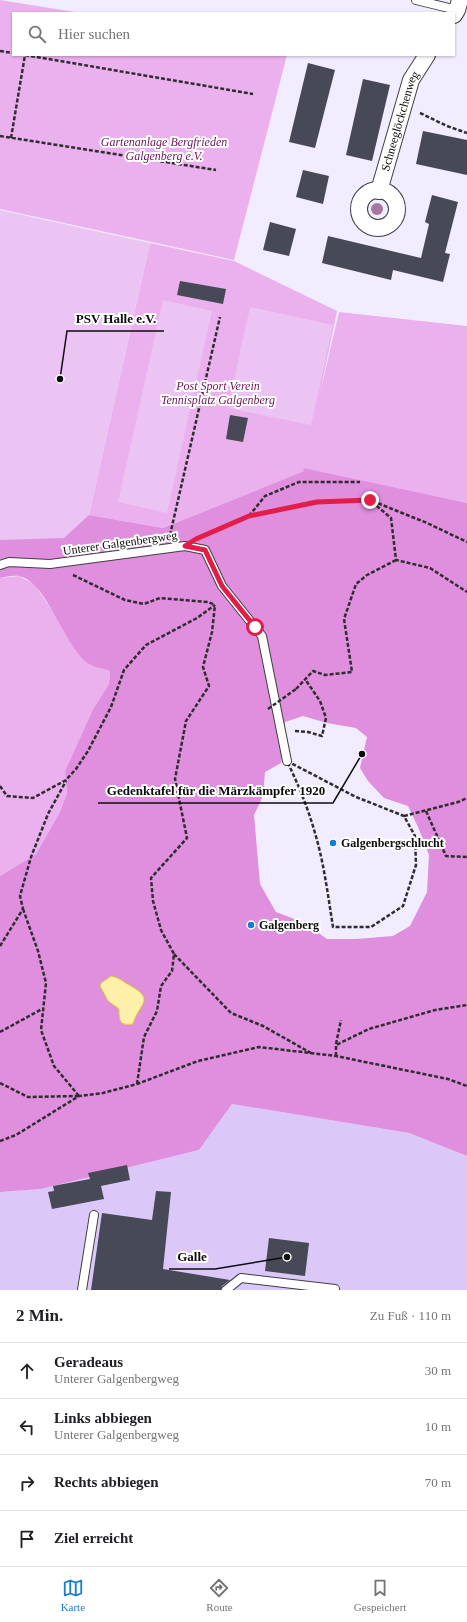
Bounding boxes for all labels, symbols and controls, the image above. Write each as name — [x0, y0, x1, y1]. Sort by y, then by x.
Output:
search box — [12, 12, 455, 56]
icon: search — [26, 23, 48, 45]
text: Hier suchen — [58, 26, 130, 42]
street label: Schneeglöckchenweg — [378, 68, 422, 173]
park label: Gartenanlage Bergfrieden Galgenberg e.V. — [101, 135, 227, 163]
callout: PSV Halle e.V. — [67, 306, 164, 331]
text: PSV Halle e.V. — [76, 311, 156, 326]
park label: Post Sport Verein Tennisplatz Galgenberg — [161, 379, 275, 407]
route end — [361, 491, 379, 509]
street label: Unterer Galgenbergweg — [62, 528, 178, 558]
route start — [246, 618, 264, 636]
callout: Gedenktafel für die Märzkämpfer 1920 — [98, 778, 333, 803]
text: Gedenktafel für die Märzkämpfer 1920 — [107, 783, 325, 798]
place label: Galgenbergschlucht — [341, 836, 444, 850]
marker: Galgenbergschlucht — [328, 838, 338, 848]
place label: Galgenberg — [259, 918, 319, 932]
marker: Galgenberg — [246, 920, 256, 930]
callout: Galle — [169, 1244, 215, 1269]
text: Galle — [177, 1249, 207, 1264]
text: 2 Min. — [16, 1306, 63, 1325]
text: Zu Fuß · 110 m — [370, 1308, 451, 1323]
text: Geradeaus — [54, 1354, 123, 1370]
icon: ahead — [16, 1360, 38, 1382]
text: 30 m — [425, 1363, 451, 1378]
text: Unterer Galgenbergweg — [54, 1371, 179, 1386]
text: Links abbiegen — [54, 1410, 152, 1426]
icon: left — [16, 1416, 38, 1438]
text: 10 m — [425, 1419, 451, 1434]
text: Unterer Galgenbergweg — [54, 1427, 179, 1442]
icon: right — [16, 1472, 38, 1494]
text: Rechts abbiegen — [54, 1474, 159, 1490]
text: 70 m — [425, 1475, 451, 1490]
icon: arrive — [16, 1528, 38, 1550]
text: Ziel erreicht — [54, 1530, 133, 1546]
tab: Karte — [61, 1577, 85, 1613]
tab: Route — [206, 1577, 233, 1613]
tab: Gespeichert — [354, 1577, 406, 1613]

